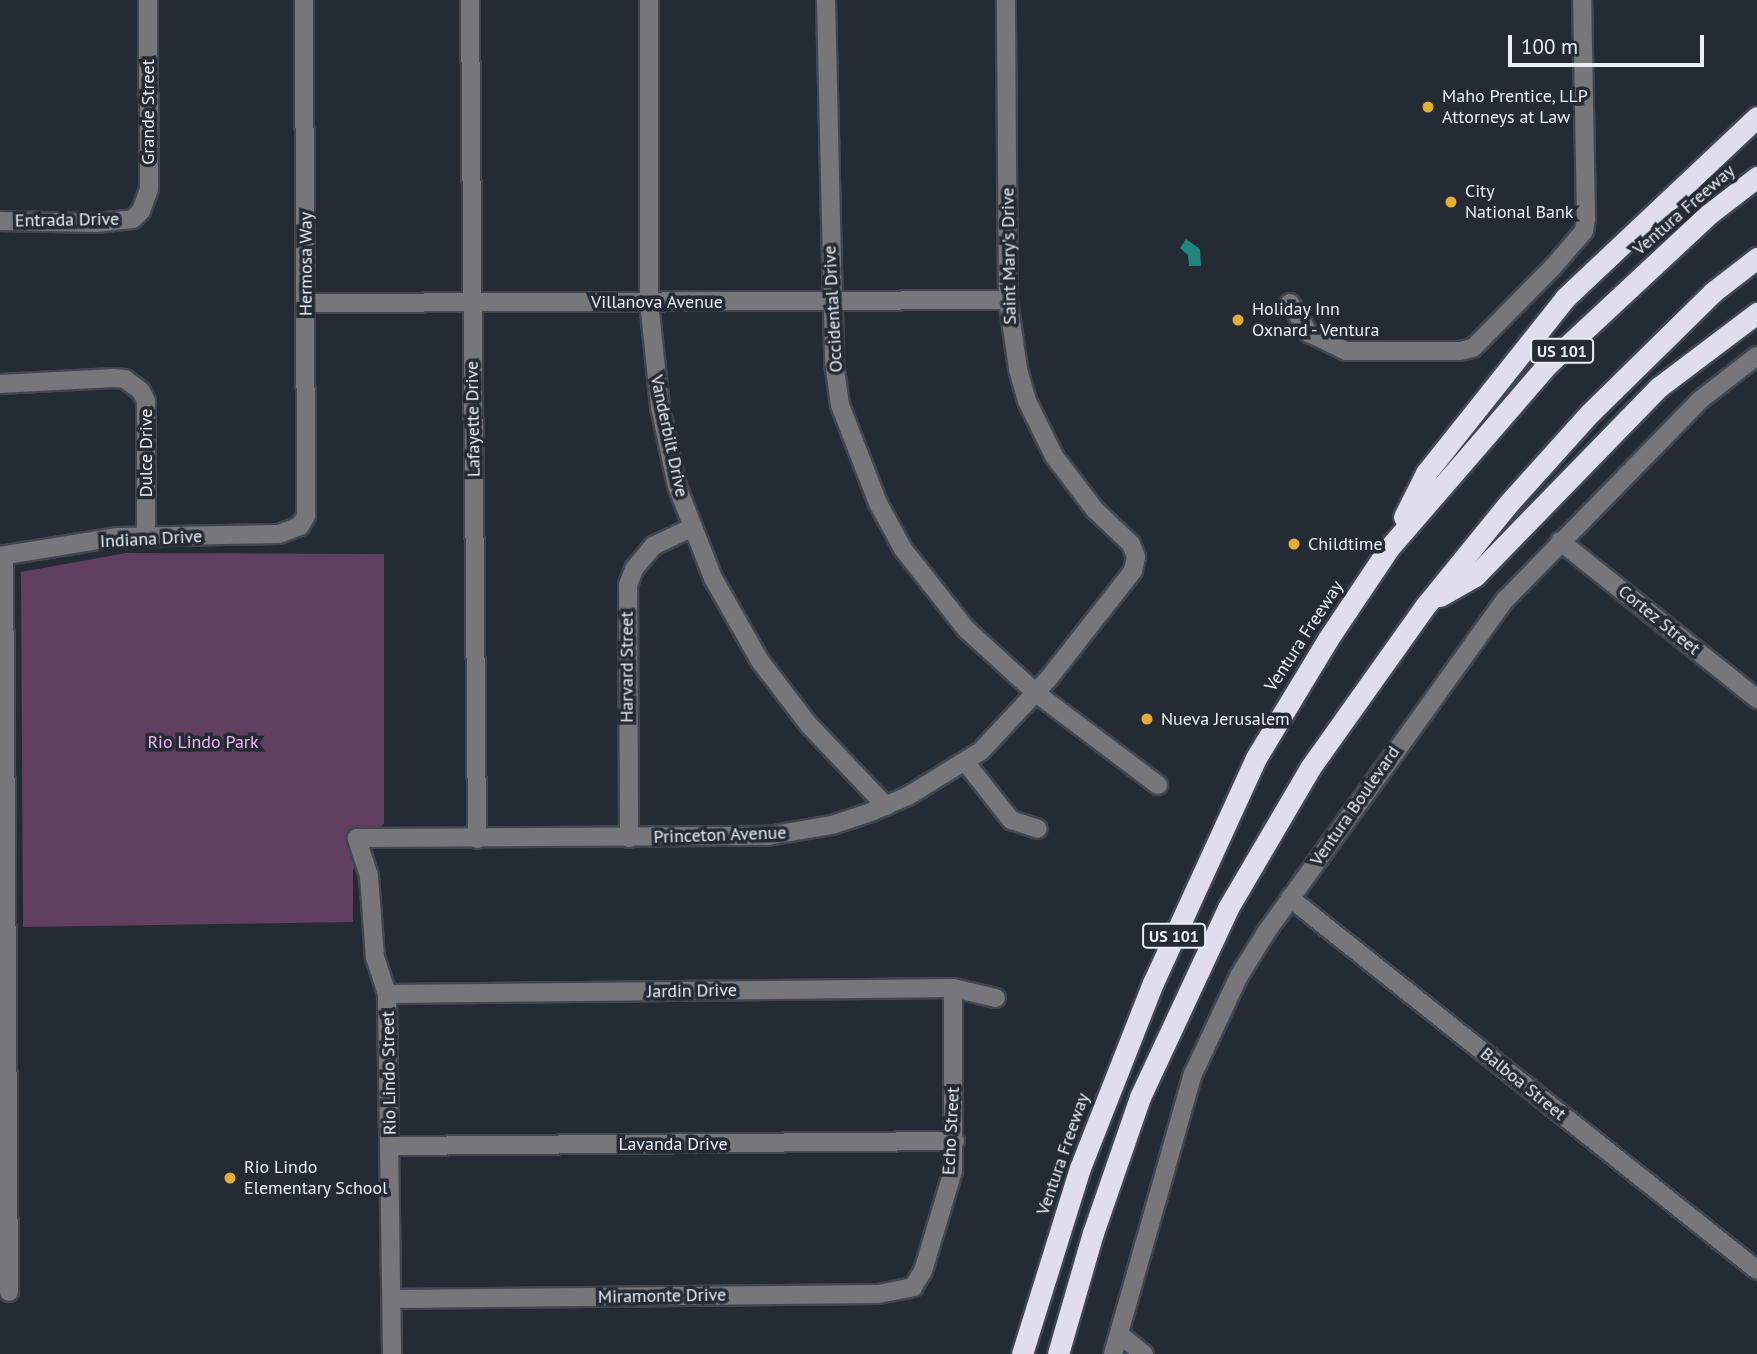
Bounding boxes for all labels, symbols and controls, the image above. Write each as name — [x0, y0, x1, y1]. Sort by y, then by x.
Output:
scale bar — [1512, 21, 1708, 65]
text: 100 m — [1521, 33, 1578, 60]
street label: Grande Street — [137, 59, 159, 165]
place label: Maho Prentice, LLP Attorneys at Law — [1442, 86, 1589, 128]
marker: Maho Prentice, LLP Attorneys at Law — [1420, 99, 1436, 115]
street label: Ventura Freeway — [1629, 160, 1739, 260]
place label: City National Bank — [1465, 181, 1573, 224]
street label: Saint Mary's Drive — [997, 187, 1021, 325]
marker: City National Bank — [1443, 194, 1459, 210]
street label: Entrada Drive — [15, 208, 119, 232]
street label: Hermosa Way — [295, 212, 317, 316]
street label: Occidental Drive — [819, 245, 847, 373]
street label: Villanova Avenue — [591, 291, 723, 313]
place label: Holiday Inn Oxnard - Ventura — [1252, 299, 1383, 342]
marker: Holiday Inn Oxnard - Ventura — [1230, 312, 1246, 328]
road number: US 101 — [1529, 338, 1595, 364]
street label: Lafayette Drive — [461, 361, 485, 477]
street label: Vanderbilt Drive — [646, 373, 692, 499]
street label: Dulce Drive — [135, 409, 157, 497]
street label: Indiana Drive — [99, 526, 203, 552]
place label: Childtime — [1308, 533, 1383, 555]
marker: Childtime — [1286, 536, 1302, 552]
street label: Ventura Freeway — [1260, 577, 1348, 695]
street label: Cortez Street — [1613, 580, 1705, 660]
street label: Harvard Street — [616, 611, 638, 723]
place label: Nueva Jerusalem — [1161, 708, 1290, 730]
marker: Nueva Jerusalem — [1139, 711, 1155, 727]
park label: Rio Lindo Park — [147, 731, 259, 753]
street label: Ventura Boulevard — [1306, 742, 1404, 870]
street label: Princeton Avenue — [653, 822, 787, 848]
road number: US 101 — [1141, 924, 1207, 948]
street label: Jardin Drive — [647, 979, 737, 1003]
street label: Rio Lindo Street — [377, 1011, 401, 1135]
street label: Balboa Street — [1476, 1043, 1570, 1125]
street label: Echo Street — [938, 1086, 964, 1176]
street label: Ventura Freeway — [1032, 1090, 1094, 1218]
street label: Lavanda Drive — [618, 1133, 728, 1155]
place label: Rio Lindo Elementary School — [244, 1157, 388, 1200]
marker: Rio Lindo Elementary School — [222, 1170, 238, 1186]
street label: Miramonte Drive — [598, 1284, 726, 1308]

